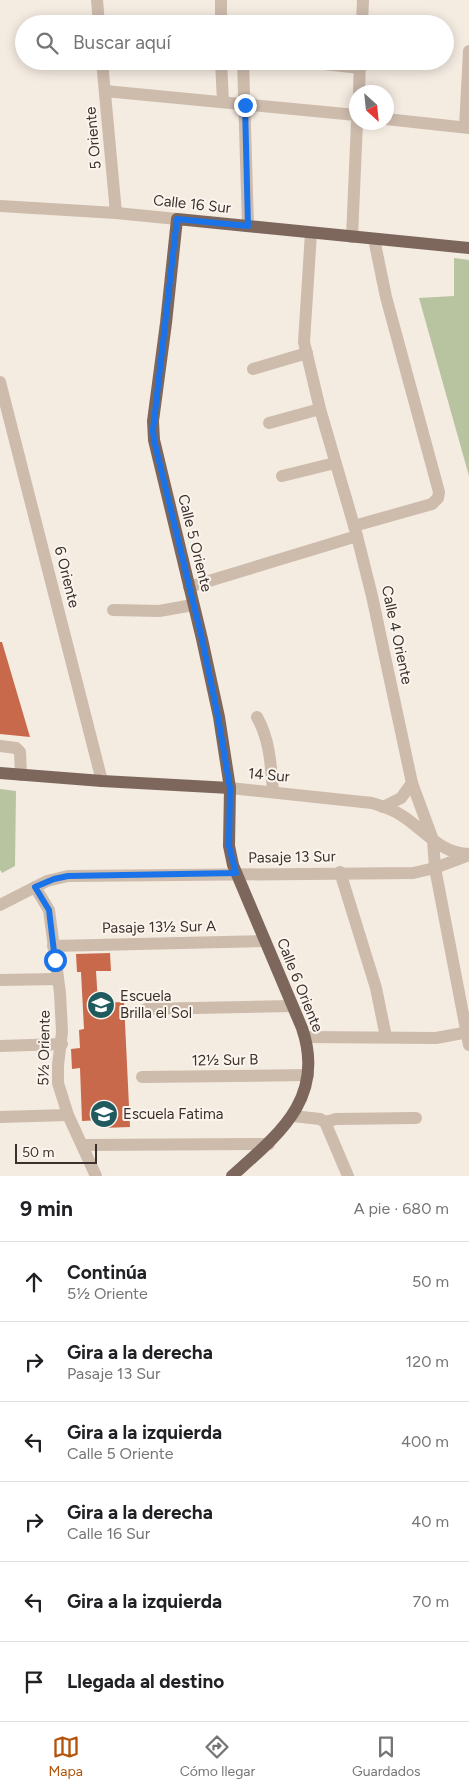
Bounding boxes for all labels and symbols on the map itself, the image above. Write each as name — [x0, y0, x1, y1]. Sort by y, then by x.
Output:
north arrow — [349, 85, 394, 130]
route end — [234, 94, 257, 117]
street label: 5 Oriente — [81, 106, 105, 170]
street label: Calle 16 Sur — [152, 191, 232, 217]
street label: Calle 5 Oriente — [174, 492, 216, 594]
street label: 6 Oriente — [51, 544, 83, 610]
street label: Calle 4 Oriente — [378, 584, 416, 686]
street label: 14 Sur — [247, 764, 291, 786]
street label: Pasaje 13 Sur — [248, 847, 336, 867]
street label: Pasaje 13½ Sur A — [102, 917, 216, 937]
street label: Calle 6 Oriente — [273, 935, 327, 1035]
route start — [44, 949, 67, 972]
place label: Escuela Brilla el Sol — [120, 987, 192, 1022]
school or university icon: Escuela Brilla el Sol — [86, 990, 116, 1020]
street label: 5½ Oriente — [34, 1010, 54, 1086]
street label: 12½ Sur B — [191, 1050, 259, 1070]
school or university icon: Escuela Fatima — [89, 1099, 119, 1129]
place label: Escuela Fatima — [123, 1105, 223, 1123]
scale bar — [15, 1141, 98, 1164]

